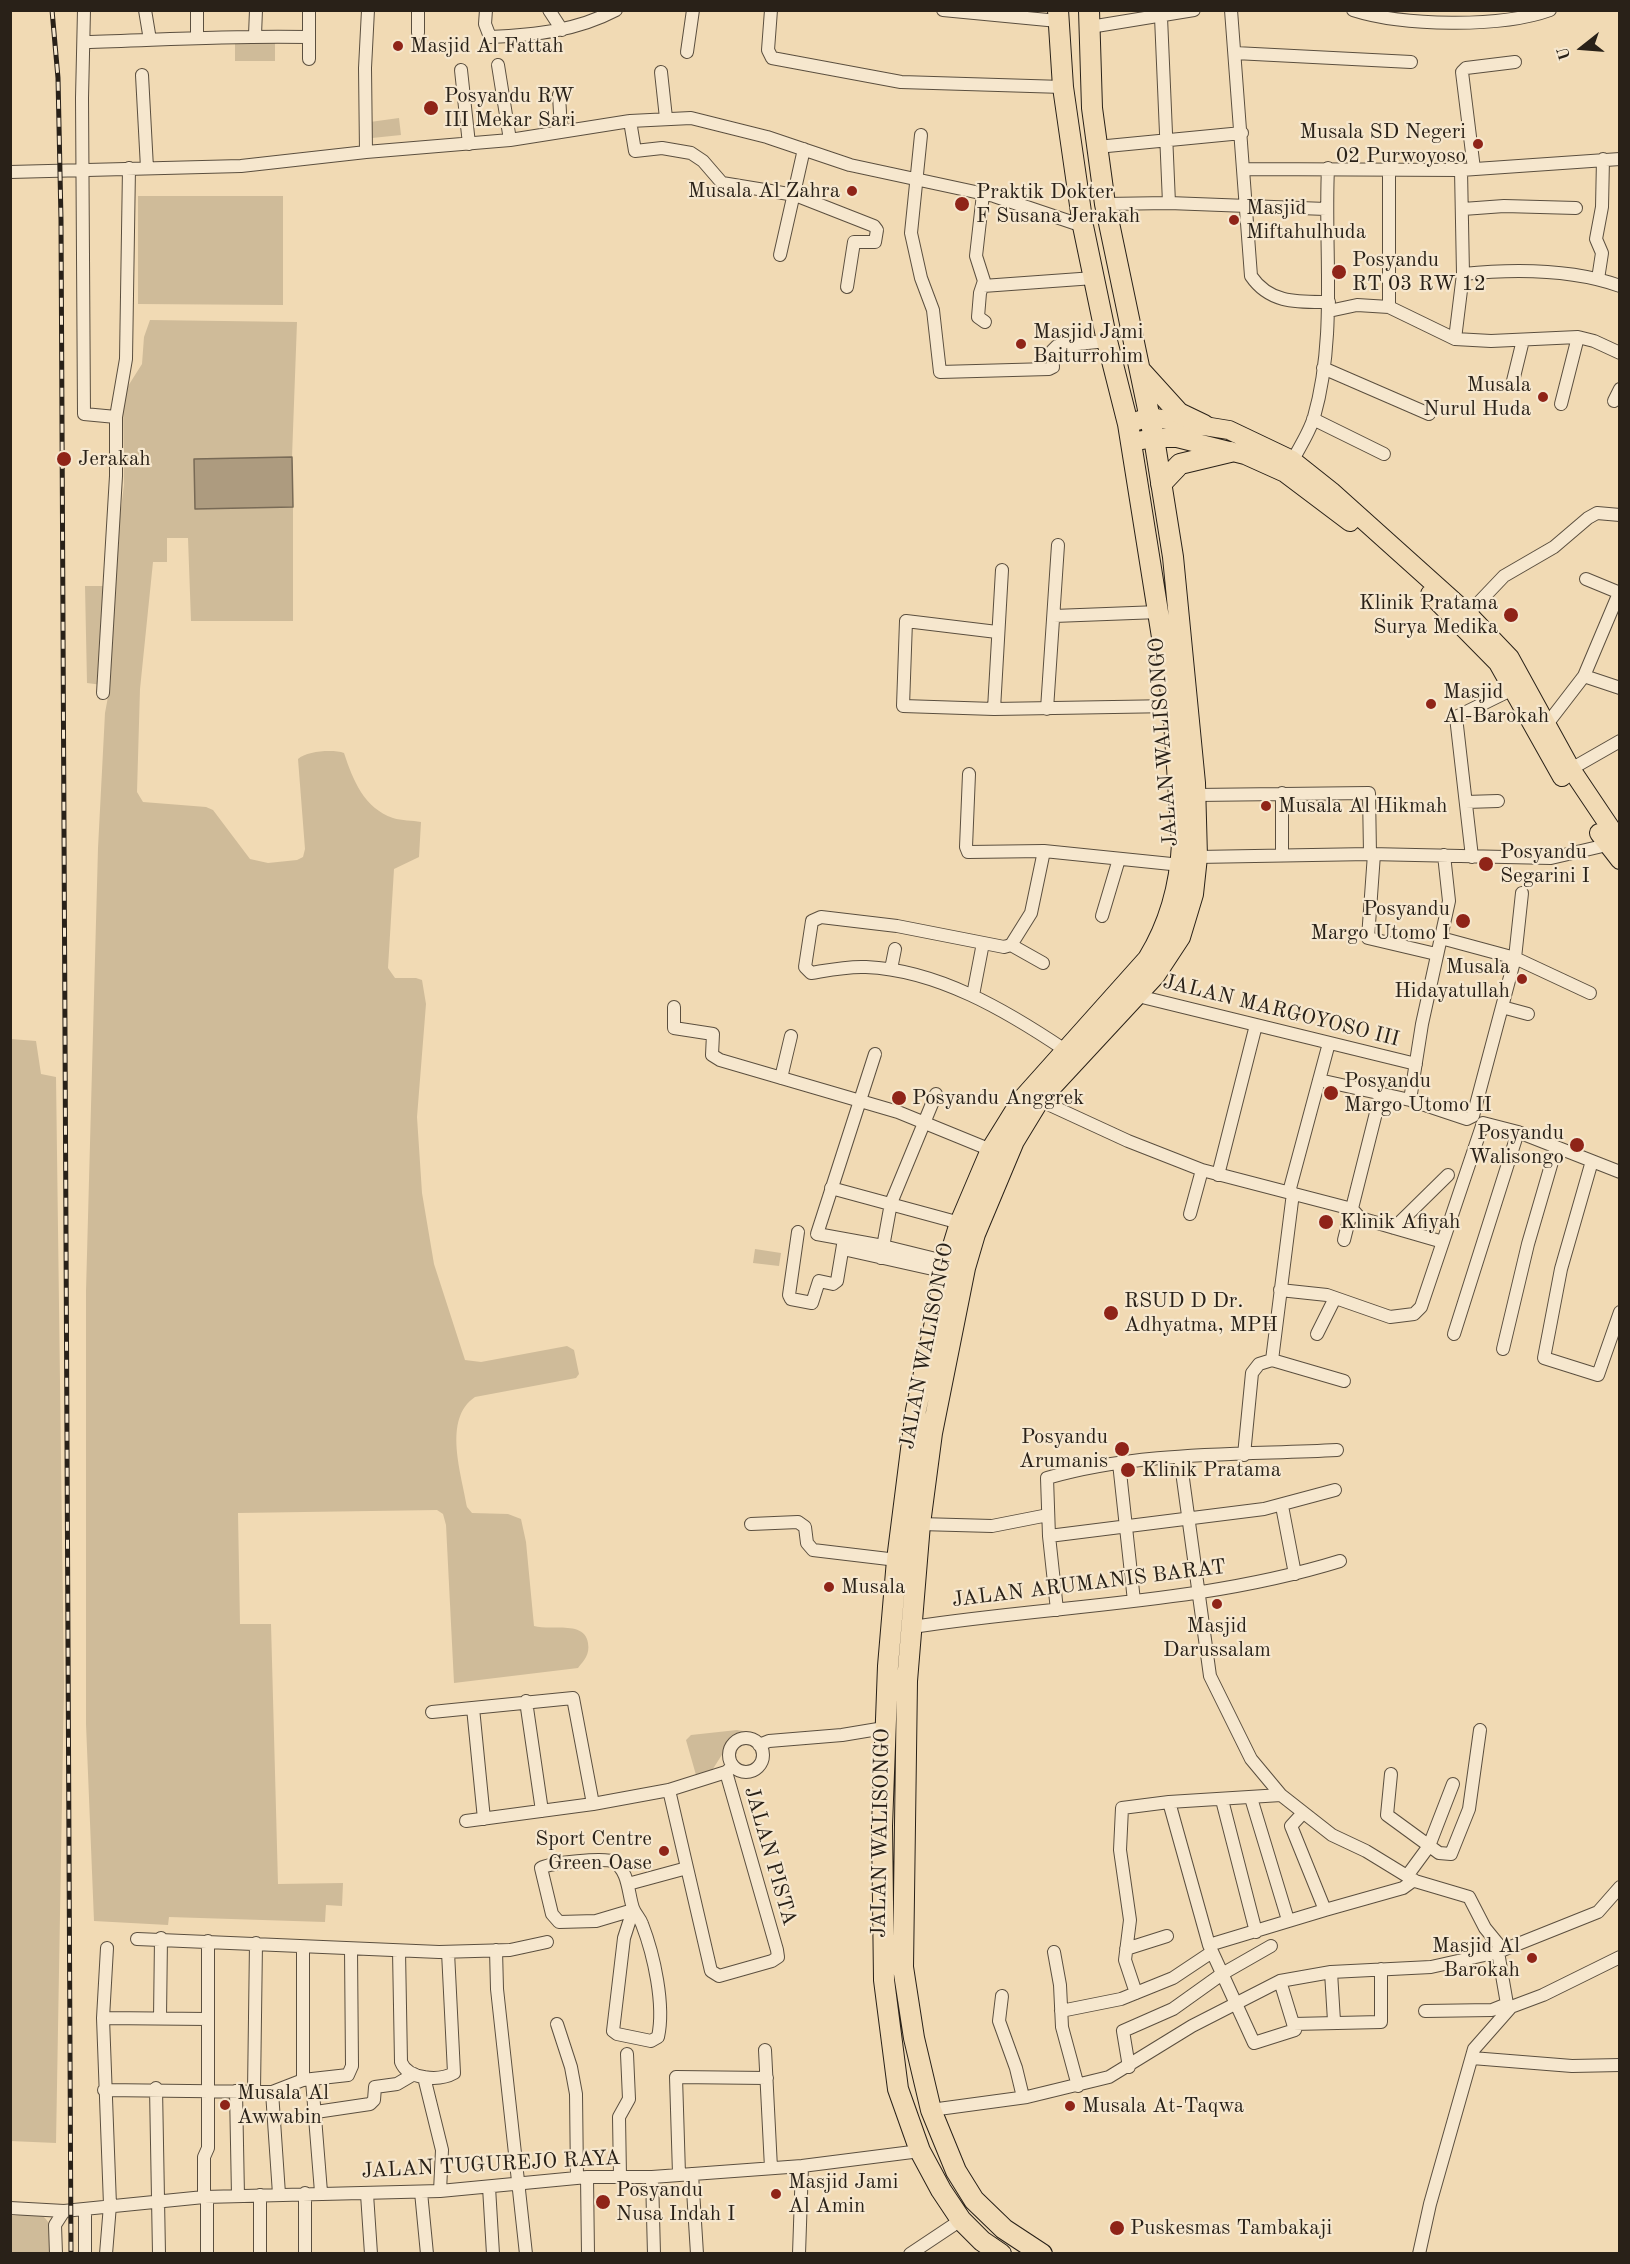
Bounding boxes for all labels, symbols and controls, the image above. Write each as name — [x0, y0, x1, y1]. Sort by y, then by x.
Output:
north arrow — [1552, 18, 1612, 78]
place label: Masjid Al Fattah — [410, 33, 564, 59]
marker: Masjid Al Fattah — [391, 39, 405, 53]
text: U — [1555, 45, 1574, 62]
place label: Posyandu RW III Mekar Sari — [444, 83, 575, 133]
marker: Posyandu RW III Mekar Sari — [422, 99, 440, 117]
place label: Musala SD Negeri 02 Purwoyoso — [1299, 119, 1466, 169]
marker: Musala SD Negeri 02 Purwoyoso — [1471, 137, 1485, 151]
place label: Musala Al Zahra — [688, 178, 840, 204]
place label: Praktik Dokter F Susana Jerakah — [976, 179, 1140, 229]
marker: Musala Al Zahra — [845, 184, 859, 198]
marker: Praktik Dokter F Susana Jerakah — [953, 195, 971, 213]
place label: Masjid Miftahulhuda — [1246, 195, 1366, 245]
marker: Masjid Miftahulhuda — [1227, 213, 1241, 227]
place label: Posyandu RT 03 RW 12 — [1352, 247, 1486, 297]
marker: Posyandu RT 03 RW 12 — [1330, 263, 1348, 281]
place label: Masjid Jami Baiturrohim — [1033, 319, 1144, 369]
marker: Masjid Jami Baiturrohim — [1014, 337, 1028, 351]
place label: Musala Nurul Huda — [1423, 372, 1531, 422]
marker: Musala Nurul Huda — [1536, 390, 1550, 404]
place label: Jerakah — [78, 446, 151, 472]
marker: Jerakah — [55, 450, 73, 468]
place label: Klinik Pratama Surya Medika — [1359, 590, 1498, 640]
marker: Klinik Pratama Surya Medika — [1502, 606, 1520, 624]
street label: JALAN WALISONGO — [1144, 637, 1184, 847]
place label: Masjid Al-Barokah — [1443, 679, 1549, 729]
marker: Masjid Al-Barokah — [1424, 697, 1438, 711]
place label: Musala Al Hikmah — [1278, 793, 1447, 819]
marker: Musala Al Hikmah — [1259, 799, 1273, 813]
place label: Posyandu Segarini I — [1500, 839, 1590, 889]
marker: Posyandu Segarini I — [1477, 855, 1495, 873]
place label: Posyandu Margo Utomo I — [1310, 896, 1450, 946]
marker: Posyandu Margo Utomo I — [1454, 912, 1472, 930]
place label: Musala Hidayatullah — [1394, 954, 1510, 1004]
street label: JALAN MARGOYOSO III — [1160, 969, 1402, 1053]
marker: Musala Hidayatullah — [1515, 972, 1529, 986]
place label: Posyandu Margo Utomo II — [1344, 1068, 1492, 1118]
marker: Posyandu Margo Utomo II — [1322, 1084, 1340, 1102]
place label: Posyandu Anggrek — [912, 1085, 1084, 1111]
marker: Posyandu Anggrek — [890, 1089, 908, 1107]
place label: Posyandu Walisongo — [1469, 1120, 1564, 1170]
marker: Posyandu Walisongo — [1568, 1136, 1586, 1154]
place label: Klinik Afiyah — [1340, 1209, 1460, 1235]
marker: Klinik Afiyah — [1317, 1213, 1335, 1231]
street label: JALAN WALISONGO — [895, 1241, 959, 1451]
place label: RSUD D Dr. Adhyatma, MPH — [1124, 1288, 1278, 1338]
marker: RSUD D Dr. Adhyatma, MPH — [1102, 1304, 1120, 1322]
place label: Posyandu Arumanis — [1019, 1424, 1108, 1474]
marker: Posyandu Arumanis — [1113, 1440, 1131, 1458]
place label: Klinik Pratama — [1142, 1457, 1281, 1483]
marker: Klinik Pratama — [1119, 1461, 1137, 1479]
street label: JALAN ARUMANIS BARAT — [951, 1555, 1227, 1613]
place label: Musala — [841, 1574, 905, 1600]
marker: Musala — [822, 1580, 836, 1594]
marker: Masjid Darussalam — [1210, 1597, 1224, 1611]
place label: Masjid Darussalam — [1163, 1613, 1271, 1663]
street label: JALAN WALISONGO — [867, 1728, 895, 1938]
street label: JALAN PISTA — [738, 1784, 802, 1928]
place label: Sport Centre Green Oase — [535, 1826, 652, 1876]
marker: Sport Centre Green Oase — [657, 1844, 671, 1858]
place label: Masjid Al Barokah — [1432, 1933, 1520, 1983]
marker: Masjid Al Barokah — [1525, 1951, 1539, 1965]
place label: Musala Al Awwabin — [237, 2080, 329, 2130]
place label: Musala At-Taqwa — [1082, 2093, 1244, 2119]
marker: Musala Al Awwabin — [218, 2098, 232, 2112]
marker: Musala At-Taqwa — [1063, 2099, 1077, 2113]
street label: JALAN TUGUREJO RAYA — [361, 2146, 621, 2184]
place label: Masjid Jami Al Amin — [788, 2169, 898, 2219]
place label: Posyandu Nusa Indah I — [616, 2177, 735, 2227]
marker: Masjid Jami Al Amin — [769, 2187, 783, 2201]
marker: Posyandu Nusa Indah I — [594, 2193, 612, 2211]
place label: Puskesmas Tambakaji — [1130, 2215, 1332, 2241]
marker: Puskesmas Tambakaji — [1108, 2219, 1126, 2237]

